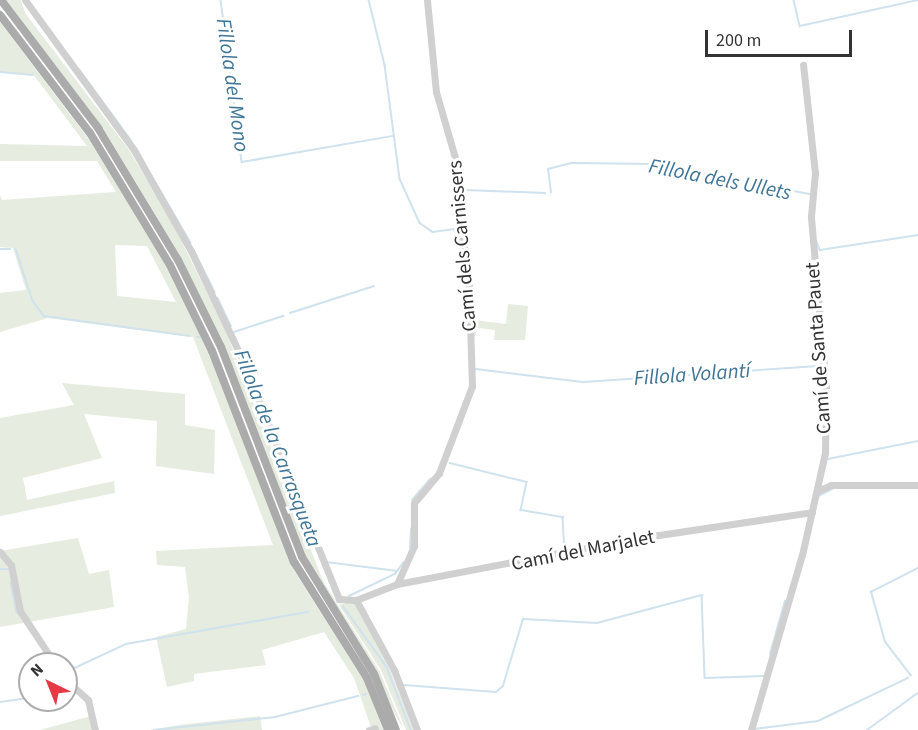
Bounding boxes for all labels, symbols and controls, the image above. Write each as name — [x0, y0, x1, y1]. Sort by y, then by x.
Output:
water label: Fillola del Mono — [211, 16, 255, 154]
scale bar — [708, 18, 855, 56]
text: 200 m — [716, 28, 761, 53]
water label: Fillola dels Ullets — [647, 153, 793, 205]
street label: Camí dels Carnissers — [444, 159, 482, 333]
street label: Camí de Santa Pauet — [801, 261, 837, 435]
water label: Fillola de la Carrasqueta — [229, 346, 327, 550]
water label: Fillola Volantí — [633, 357, 751, 391]
street label: Camí del Marjalet — [509, 525, 657, 577]
north arrow — [18, 652, 78, 712]
text: N — [26, 659, 48, 682]

